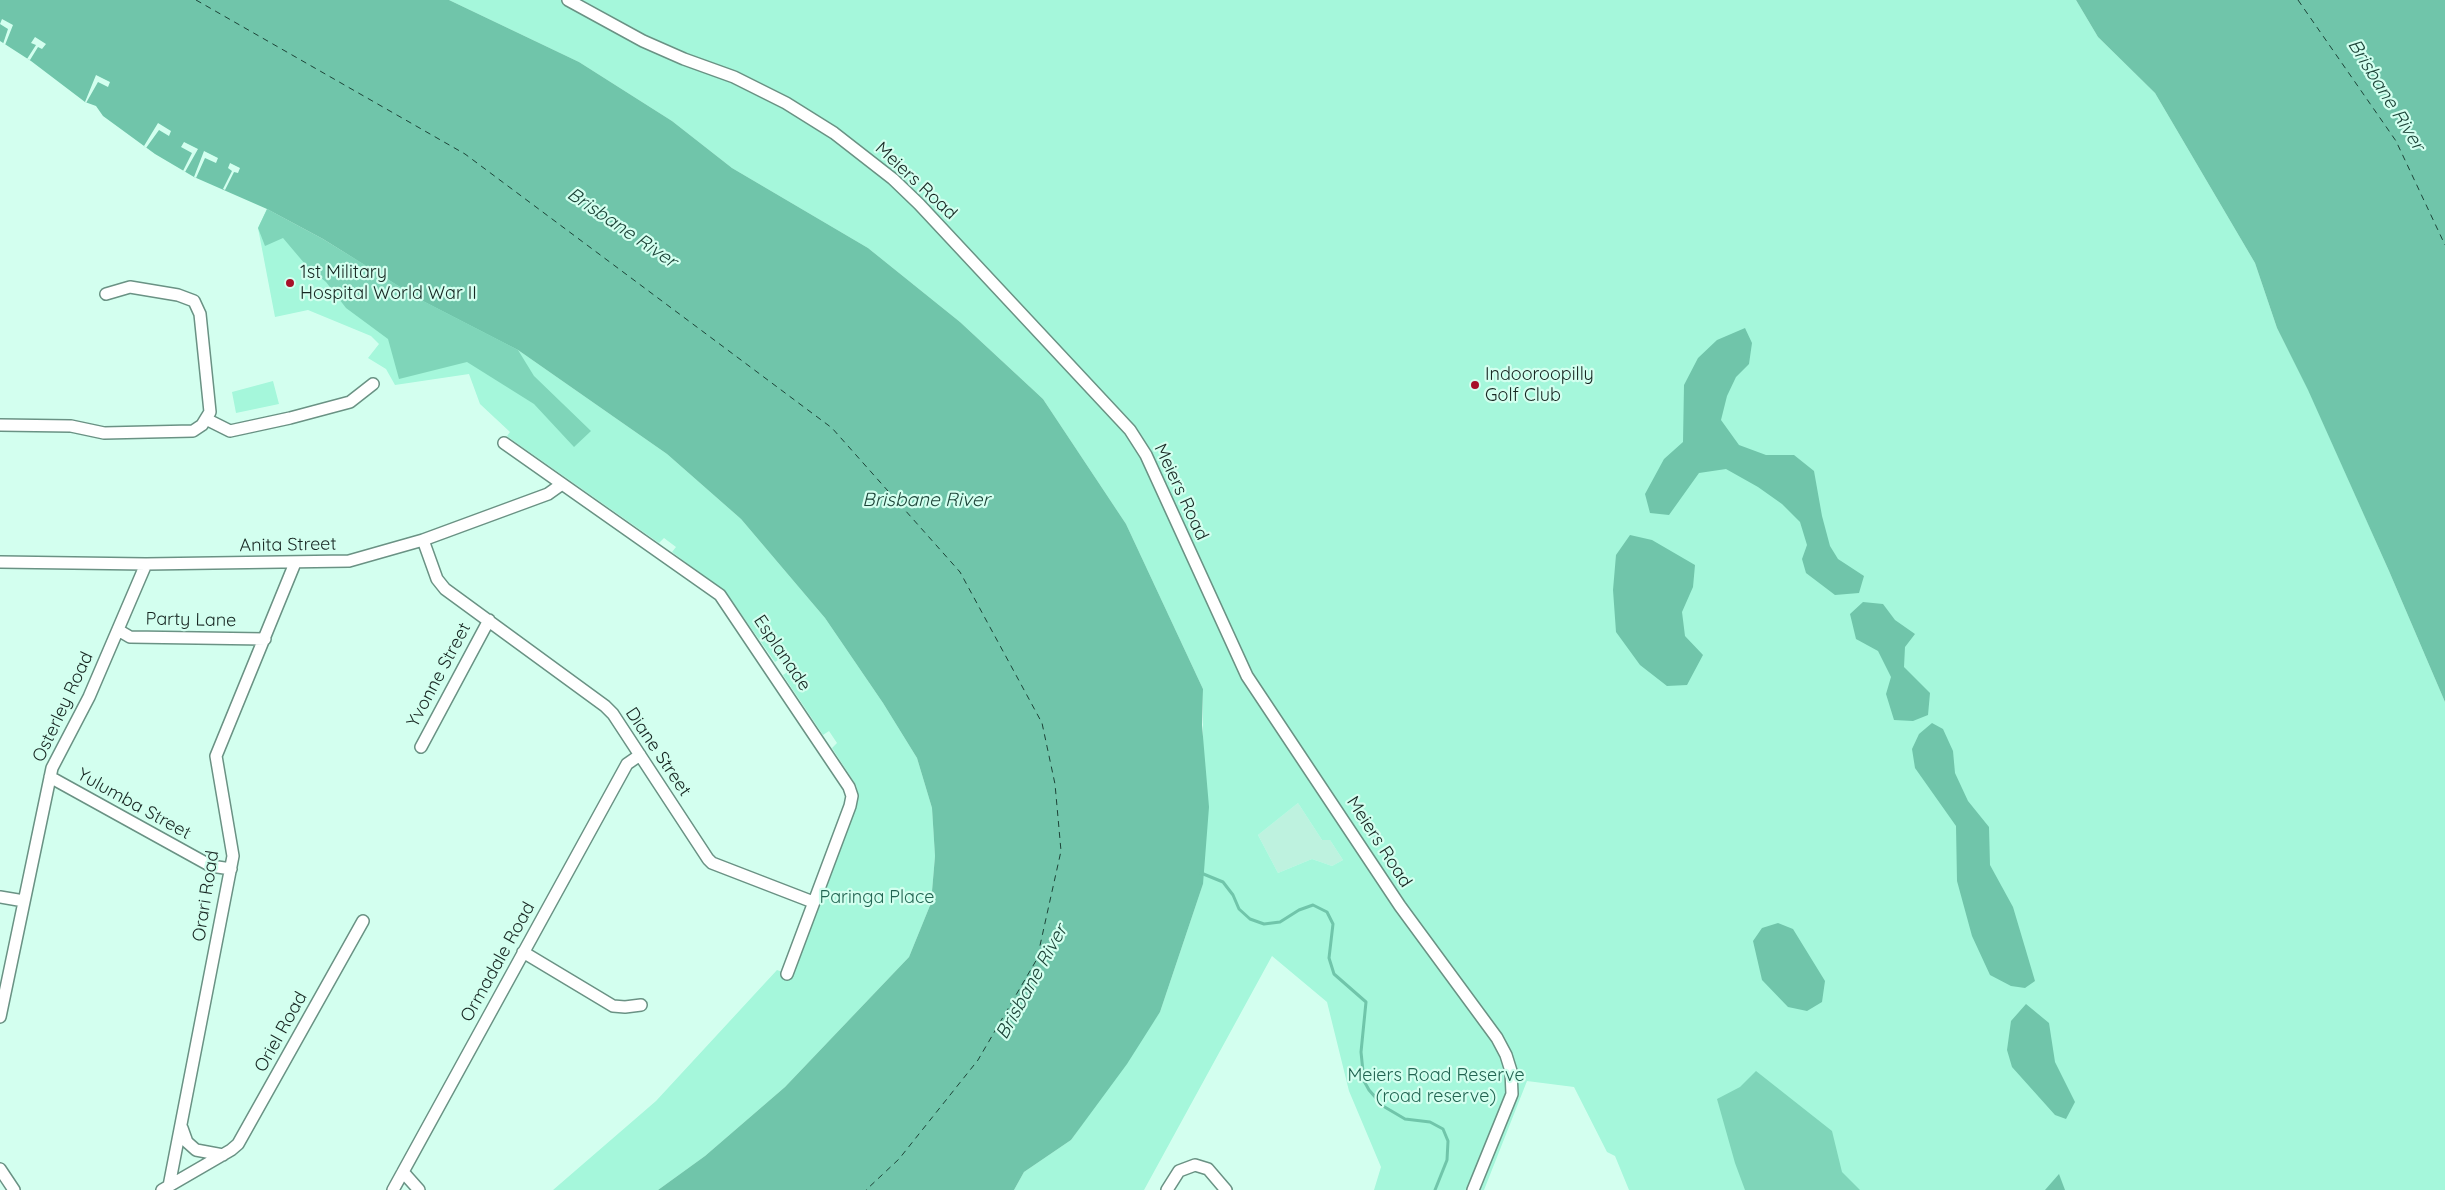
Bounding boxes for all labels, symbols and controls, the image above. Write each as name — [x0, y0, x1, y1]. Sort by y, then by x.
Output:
water label: Brisbane River — [2343, 35, 2429, 155]
street label: Meiers Road — [871, 138, 961, 224]
water label: Brisbane River — [563, 183, 681, 273]
place label: 1st Military Hospital World War II — [300, 262, 477, 304]
marker: 1st Military Hospital World War II — [284, 277, 296, 289]
place label: Indooroopilly Golf Club — [1485, 364, 1594, 406]
marker: Indooroopilly Golf Club — [1469, 379, 1481, 391]
street label: Meiers Road — [1149, 440, 1213, 544]
water label: Brisbane River — [862, 489, 990, 511]
street label: Anita Street — [239, 533, 337, 557]
street label: Party Lane — [145, 608, 237, 632]
street label: Esplanade — [749, 611, 815, 695]
street label: Yvonne Street — [402, 619, 476, 731]
street label: Osterley Road — [28, 648, 98, 766]
street label: Diane Street — [620, 704, 696, 800]
street label: Yulumba Street — [73, 764, 195, 844]
street label: Meiers Road — [1342, 792, 1416, 892]
street label: Orari Road — [188, 849, 224, 943]
park label: Paringa Place — [820, 887, 934, 909]
street label: Ormadale Road — [456, 898, 540, 1026]
water label: Brisbane River — [991, 921, 1073, 1043]
street label: Oriel Road — [250, 988, 312, 1076]
park label: Meiers Road Reserve (road reserve) — [1347, 1065, 1525, 1108]

